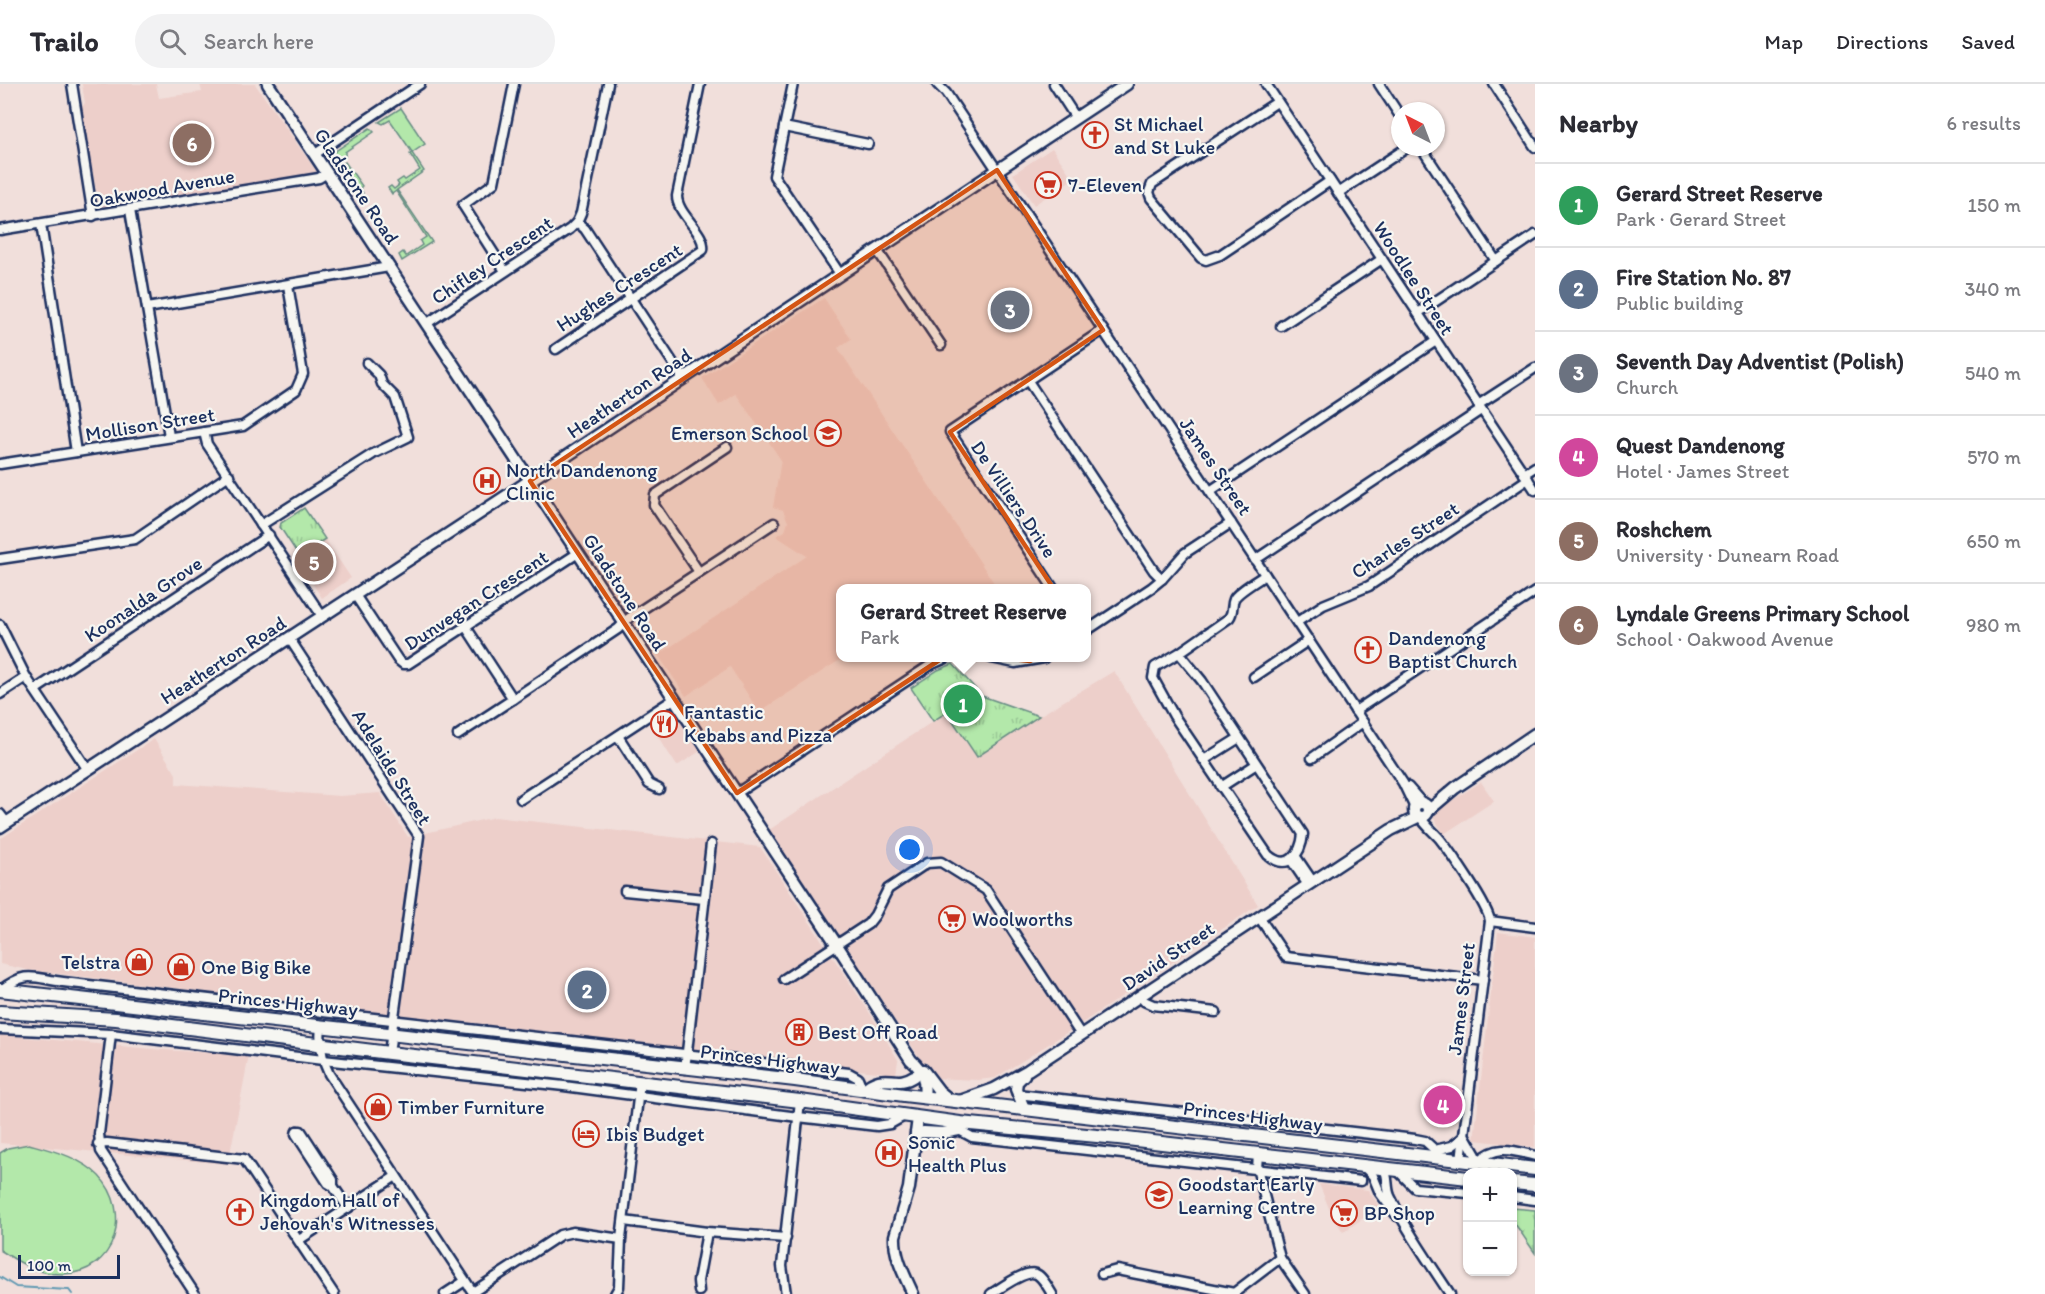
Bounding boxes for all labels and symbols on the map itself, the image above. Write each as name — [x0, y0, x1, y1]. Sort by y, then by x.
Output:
north arrow — [1391, 102, 1445, 156]
place label: St Michael and St Luke — [1114, 112, 1215, 159]
pin: 6 — [172, 120, 212, 166]
church icon: St Michael and St Luke — [1080, 120, 1110, 150]
street label: Gladstone Road — [309, 123, 405, 249]
street label: Oakwood Avenue — [88, 163, 236, 213]
supermarket icon: 7-Eleven — [1033, 170, 1063, 200]
place label: 7-Eleven — [1068, 173, 1142, 197]
street label: Chifley Crescent — [427, 210, 557, 310]
street label: Woodlee Street — [1368, 217, 1460, 340]
street label: Hughes Crescent — [552, 237, 687, 337]
pin: 3 — [990, 288, 1030, 332]
street label: Heatherton Road — [562, 342, 696, 443]
street label: Mollison Street — [84, 402, 216, 446]
street label: James Street — [1175, 413, 1258, 520]
school or university icon: Emerson School — [813, 418, 843, 448]
place label: Emerson School — [671, 421, 808, 445]
street label: De Villiers Drive — [966, 436, 1062, 562]
place label: North Dandenong Clinic — [506, 458, 658, 505]
hospital icon: North Dandenong Clinic — [472, 466, 502, 496]
street label: Charles Street — [1347, 496, 1463, 584]
street label: Gladstone Road — [578, 529, 672, 655]
pin: 5 — [294, 540, 334, 584]
street label: Dunvegan Crescent — [400, 545, 552, 655]
street label: Koonalda Grove — [80, 551, 206, 647]
street label: Heatherton Road — [156, 610, 290, 710]
place label: Dandenong Baptist Church — [1388, 626, 1517, 673]
church icon: Dandenong Baptist Church — [1353, 635, 1383, 665]
pin: 1 — [944, 682, 982, 726]
place label: Fantastic Kebabs and Pizza — [684, 700, 832, 747]
street label: Adelaide Street — [347, 705, 437, 829]
restaurant icon: Fantastic Kebabs and Pizza — [649, 709, 679, 739]
your location — [895, 835, 924, 864]
supermarket icon: Woolworths — [937, 904, 967, 934]
place label: Woolworths — [972, 907, 1073, 931]
street label: David Street — [1117, 916, 1219, 996]
street label: James Street — [1442, 941, 1480, 1056]
shop icon: Telstra — [124, 947, 154, 977]
place label: Telstra — [61, 950, 120, 974]
shop icon: One Big Bike — [166, 952, 196, 982]
place label: One Big Bike — [201, 955, 311, 979]
pin: 2 — [568, 968, 606, 1012]
street label: Princes Highway — [217, 983, 360, 1021]
building icon: Best Off Road — [784, 1017, 814, 1047]
place label: Best Off Road — [818, 1020, 938, 1044]
street label: Princes Highway — [699, 1039, 842, 1080]
pin: 4 — [1424, 1082, 1462, 1128]
shop icon: Timber Furniture — [363, 1092, 393, 1122]
place label: Timber Furniture — [398, 1095, 545, 1119]
street label: Princes Highway — [1182, 1096, 1325, 1137]
hotel icon: Ibis Budget — [571, 1119, 601, 1149]
place label: Ibis Budget — [606, 1122, 705, 1146]
place label: Sonic Health Plus — [908, 1130, 1007, 1177]
hospital icon: Sonic Health Plus — [874, 1138, 904, 1168]
place label: Goodstart Early Learning Centre — [1178, 1172, 1315, 1219]
school or university icon: Goodstart Early Learning Centre — [1144, 1180, 1174, 1210]
place label: Kingdom Hall of Jehovah's Witnesses — [260, 1188, 435, 1235]
church icon: Kingdom Hall of Jehovah's Witnesses — [225, 1197, 255, 1227]
supermarket icon: BP Shop — [1329, 1198, 1359, 1228]
place label: BP Shop — [1364, 1201, 1435, 1225]
scale bar — [18, 1252, 120, 1280]

